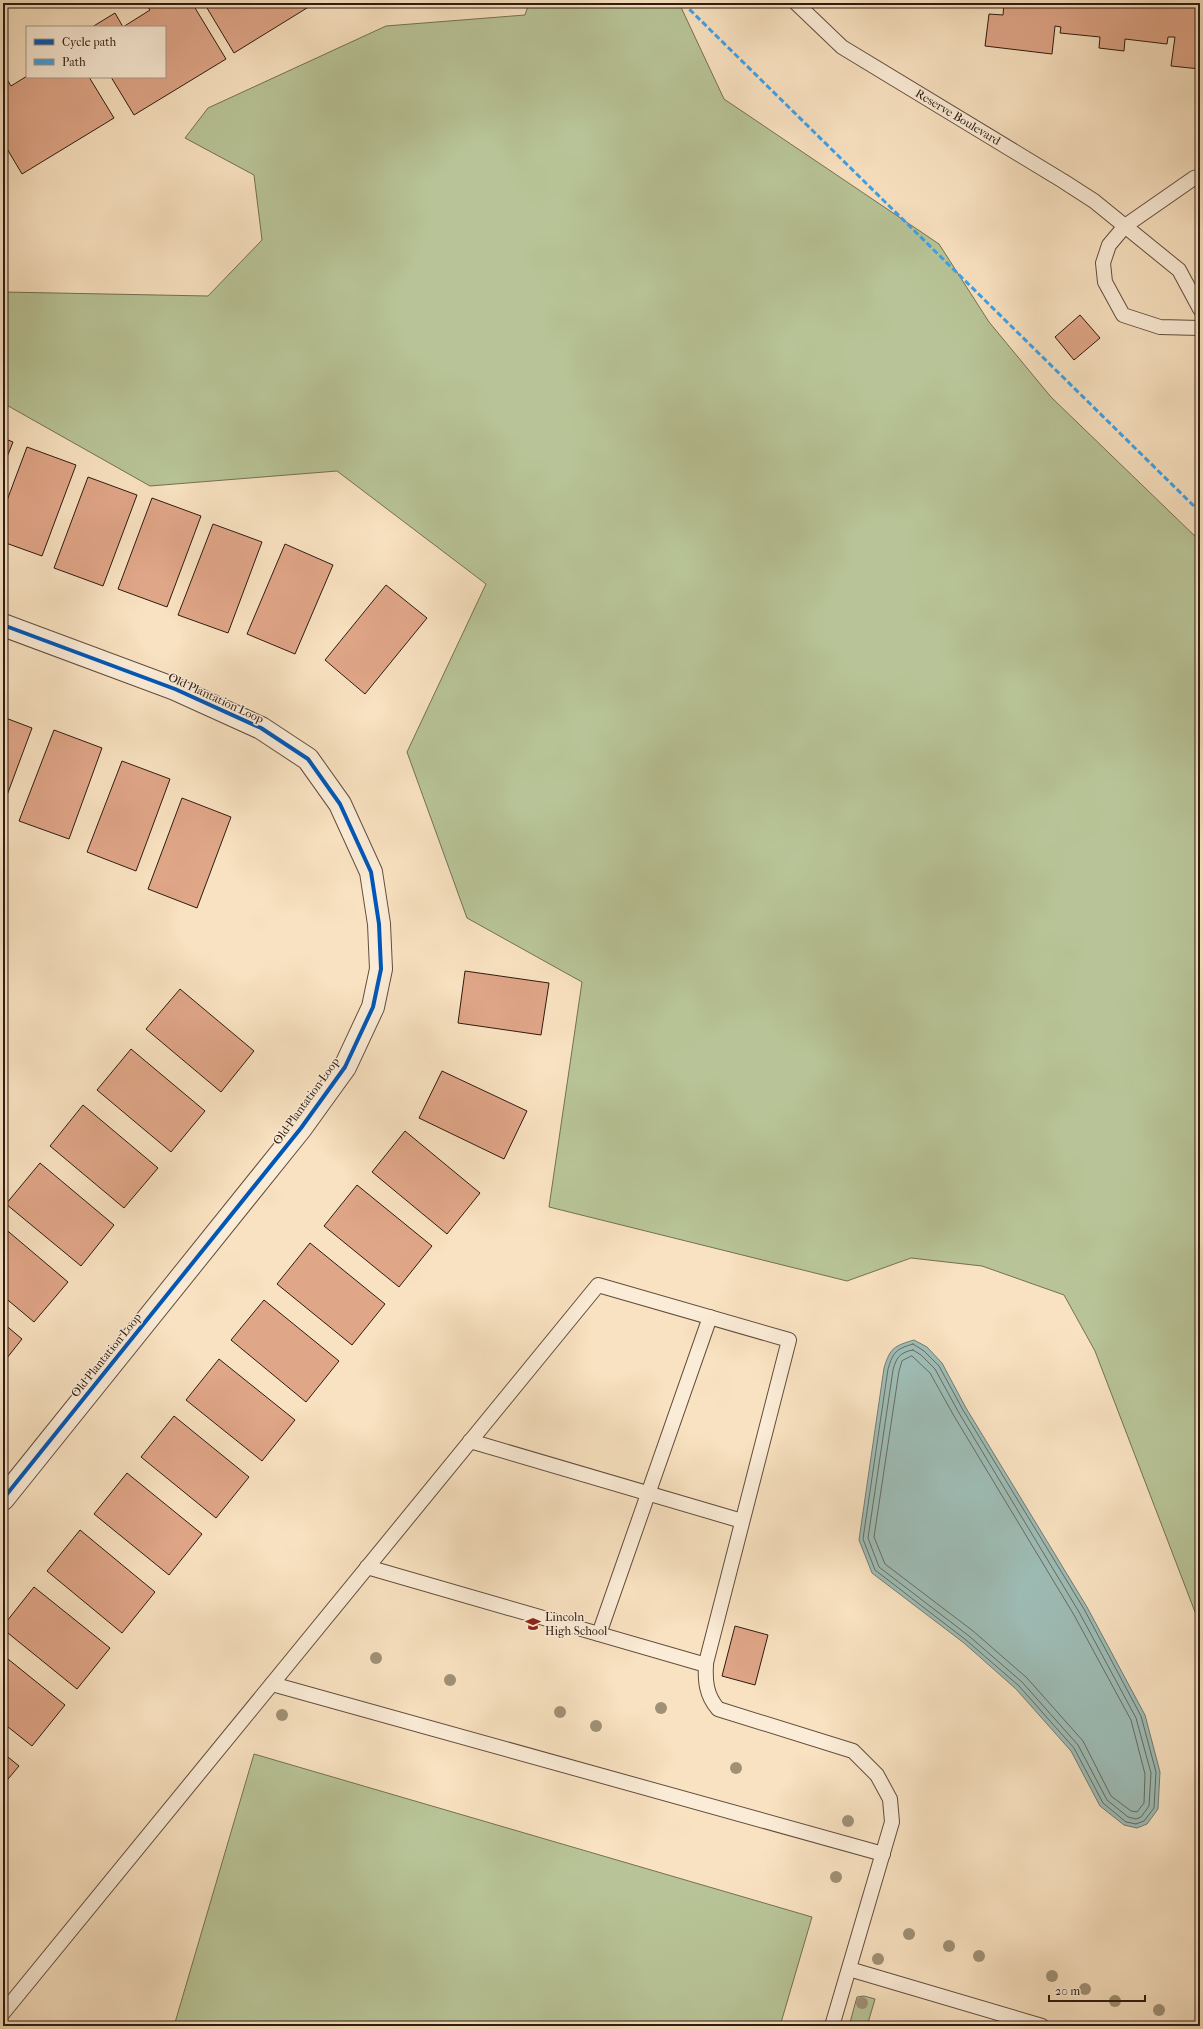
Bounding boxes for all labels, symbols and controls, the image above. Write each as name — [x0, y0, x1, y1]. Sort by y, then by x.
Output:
legend — [26, 26, 166, 78]
text: Cycle path — [62, 35, 117, 49]
text: Path — [62, 55, 86, 69]
street label: Reserve Boulevard — [913, 86, 1003, 148]
street label: Old Plantation Loop — [166, 670, 266, 727]
street label: Old Plantation Loop — [270, 1054, 342, 1147]
street label: Old Plantation Loop — [68, 1310, 144, 1400]
place label: Lincoln High School — [545, 1610, 608, 1638]
school or university icon: Lincoln High School — [524, 1615, 542, 1633]
scale bar — [1049, 1977, 1145, 2003]
text: 20 m — [1055, 1984, 1080, 1998]

